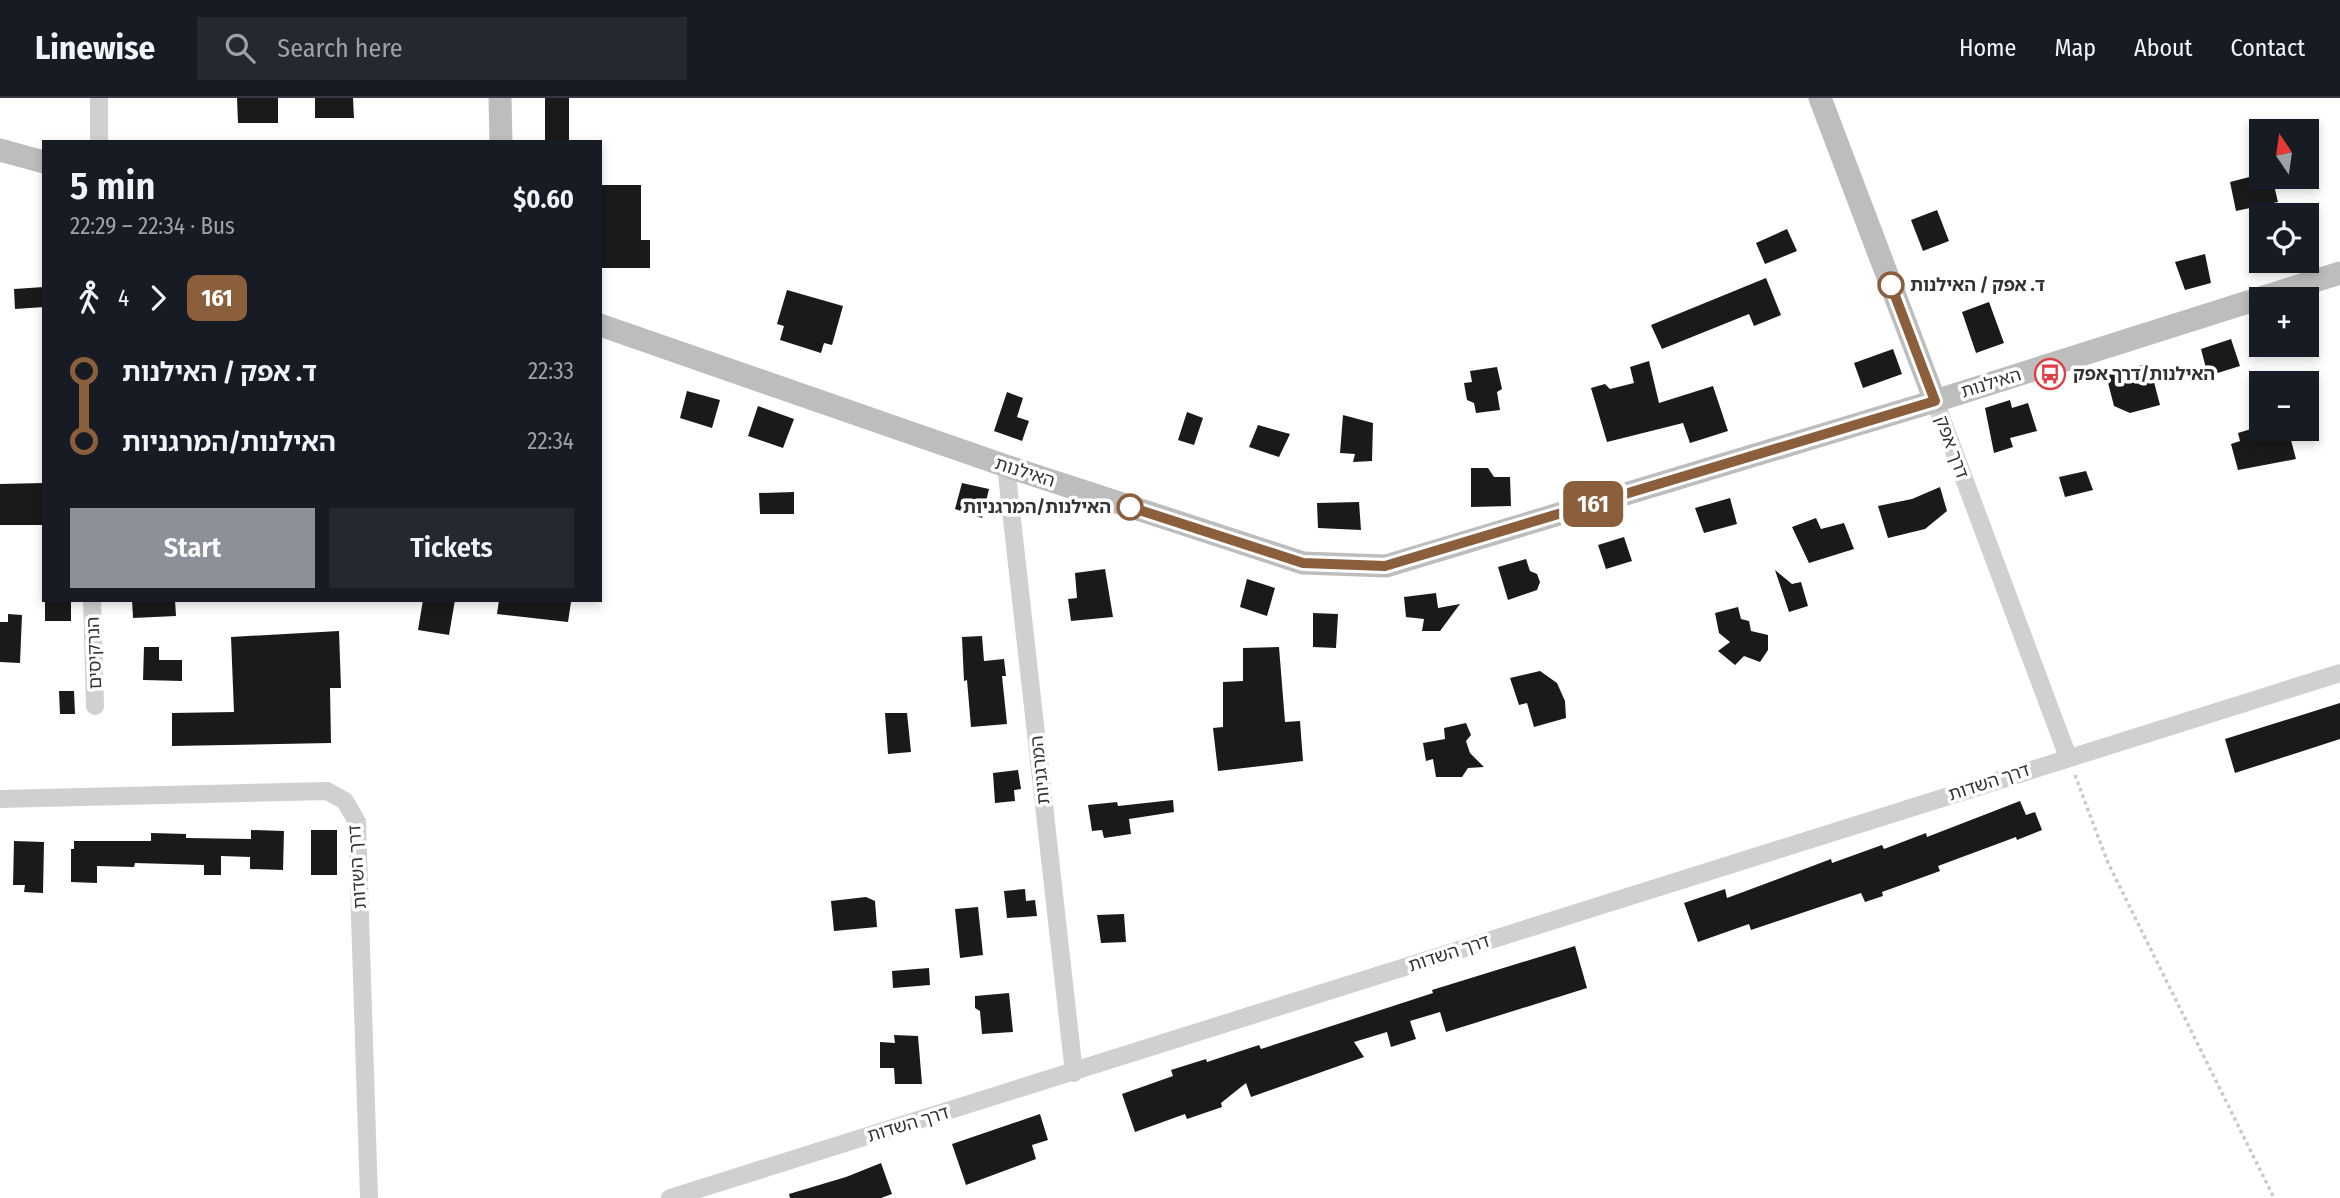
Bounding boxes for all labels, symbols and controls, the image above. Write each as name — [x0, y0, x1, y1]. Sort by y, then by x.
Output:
search box — [197, 17, 687, 80]
text: Linewise — [35, 28, 155, 68]
icon: search — [221, 29, 259, 67]
text: Search here — [277, 33, 403, 64]
text: Home — [1959, 34, 2016, 62]
text: Map — [2054, 34, 2096, 62]
text: About — [2134, 34, 2192, 62]
text: Contact — [2230, 34, 2305, 62]
north arrow — [2249, 119, 2319, 189]
map controls — [2249, 119, 2319, 441]
text: 5 min — [70, 163, 155, 209]
text: $0.60 — [513, 184, 574, 215]
button: locate — [2249, 203, 2319, 273]
text: 22:29 – 22:34 · Bus — [70, 212, 235, 240]
marker: ד. אפק / האילנות — [1878, 272, 1904, 298]
place label: ד. אפק / האילנות — [1910, 274, 2045, 296]
icon: walk — [70, 279, 108, 317]
icon: forward — [139, 279, 177, 317]
text: 4 — [118, 284, 129, 312]
text: 161 — [201, 284, 233, 312]
button: + — [2249, 287, 2319, 357]
text: ד. אפק / האילנות — [122, 357, 317, 388]
text: 22:33 — [528, 357, 574, 385]
bus stop icon: האילנות/דרך אפק — [2033, 357, 2067, 391]
street label: האילנות — [1958, 363, 2024, 403]
place label: האילנות/דרך אפק — [2073, 363, 2215, 385]
button: − — [2249, 371, 2319, 441]
street label: דרך אפק — [1930, 412, 1974, 482]
text: האילנות/המרגניות — [122, 427, 336, 458]
text: 22:34 — [527, 427, 574, 455]
street label: האילנות — [992, 452, 1058, 492]
line badge: 161 — [1553, 481, 1633, 527]
text: 161 — [1577, 490, 1609, 518]
marker: האילנות/המרגניות — [1117, 494, 1143, 520]
place label: האילנות/המרגניות — [963, 496, 1111, 518]
button: Start — [70, 508, 315, 588]
button: Tickets — [329, 508, 574, 588]
street label: הנרקיסים — [82, 616, 106, 690]
street label: המרגניות — [1025, 735, 1055, 805]
street label: דרך השדות — [1946, 758, 2033, 805]
street label: דרך השדות — [343, 824, 371, 910]
street label: דרך השדות — [1406, 929, 1493, 976]
street label: דרך השדות — [865, 1101, 952, 1147]

